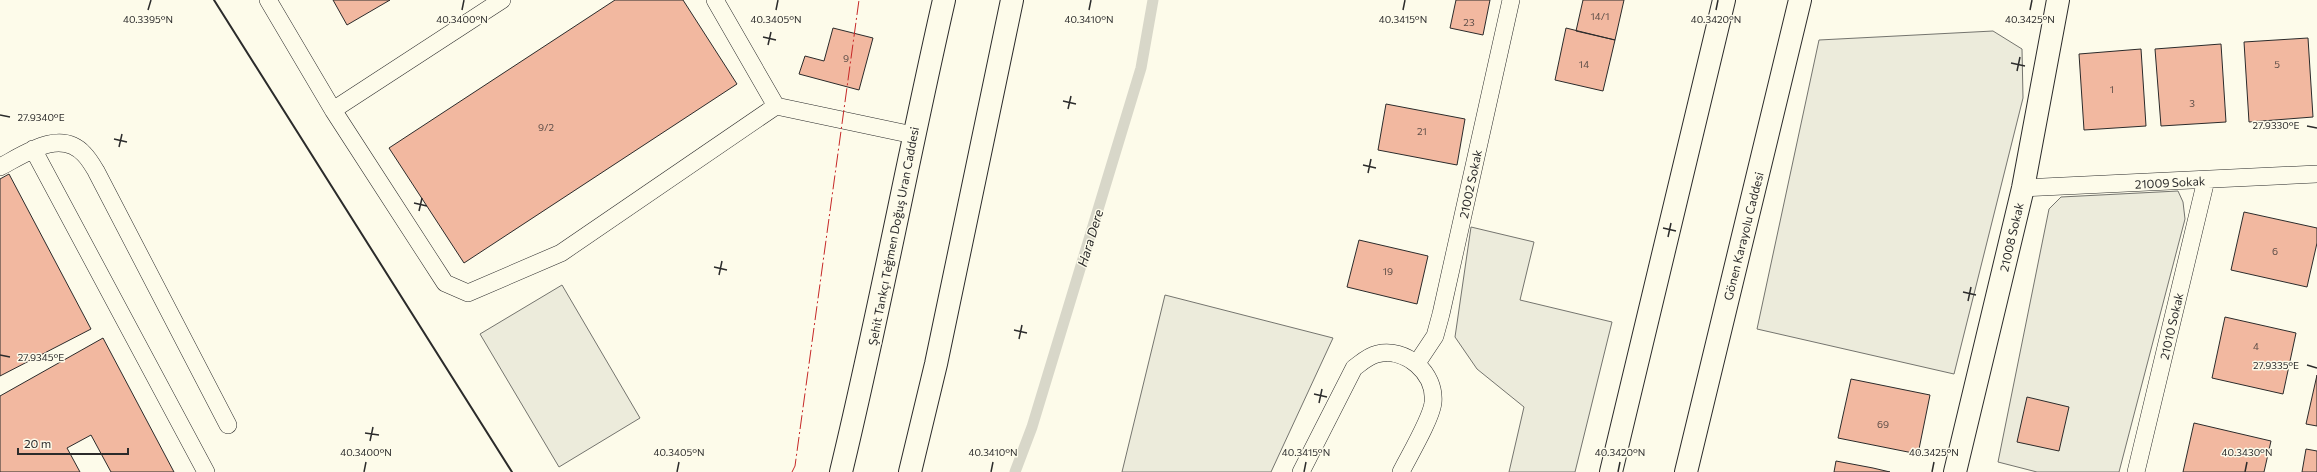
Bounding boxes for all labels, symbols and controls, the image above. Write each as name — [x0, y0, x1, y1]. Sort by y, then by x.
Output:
house number: 14/1 — [1590, 10, 1610, 22]
text: 40.3395°N — [123, 13, 173, 25]
text: 40.3400°N — [436, 13, 488, 25]
text: 40.3405°N — [751, 13, 801, 25]
text: 40.3410°N — [1064, 13, 1114, 25]
text: 40.3415°N — [1379, 13, 1427, 25]
text: 40.3420°N — [1691, 13, 1741, 25]
text: 40.3425°N — [2005, 13, 2055, 25]
house number: 23 — [1463, 16, 1475, 28]
house number: 9 — [843, 52, 849, 64]
house number: 14 — [1579, 58, 1589, 70]
house number: 5 — [2274, 58, 2280, 70]
house number: 1 — [2110, 83, 2114, 95]
house number: 3 — [2189, 97, 2195, 109]
text: 27.9340°E — [17, 111, 65, 123]
text: 27.9330°E — [2253, 119, 2300, 131]
house number: 9/2 — [538, 121, 554, 133]
street label: Şehit Tankçı Teğmen Doğuş Uran Caddesi — [865, 125, 921, 347]
house number: 21 — [1417, 125, 1427, 137]
street label: 21002 Sokak — [1456, 148, 1484, 220]
street label: Gönen Karayolu Caddesi — [1720, 170, 1766, 302]
street label: 21009 Sokak — [2134, 173, 2206, 191]
street label: 21008 Sokak — [1996, 201, 2026, 273]
water label: Hara Dere — [1074, 207, 1106, 269]
house number: 6 — [2272, 245, 2278, 257]
house number: 19 — [1383, 265, 1393, 277]
street label: 21010 Sokak — [2156, 291, 2186, 361]
house number: 4 — [2253, 340, 2259, 352]
text: 27.9345°E — [18, 351, 64, 363]
text: 27.9335°E — [2253, 359, 2299, 371]
house number: 69 — [1877, 418, 1889, 430]
scale bar — [18, 430, 128, 456]
text: 20 m — [24, 436, 51, 450]
text: 40.3400°N — [340, 446, 392, 458]
text: 40.3405°N — [654, 446, 704, 458]
text: 40.3410°N — [968, 446, 1018, 458]
text: 40.3415°N — [1282, 446, 1330, 458]
text: 40.3420°N — [1595, 446, 1645, 458]
text: 40.3425°N — [1909, 446, 1959, 458]
text: 40.3430°N — [2222, 446, 2272, 458]

